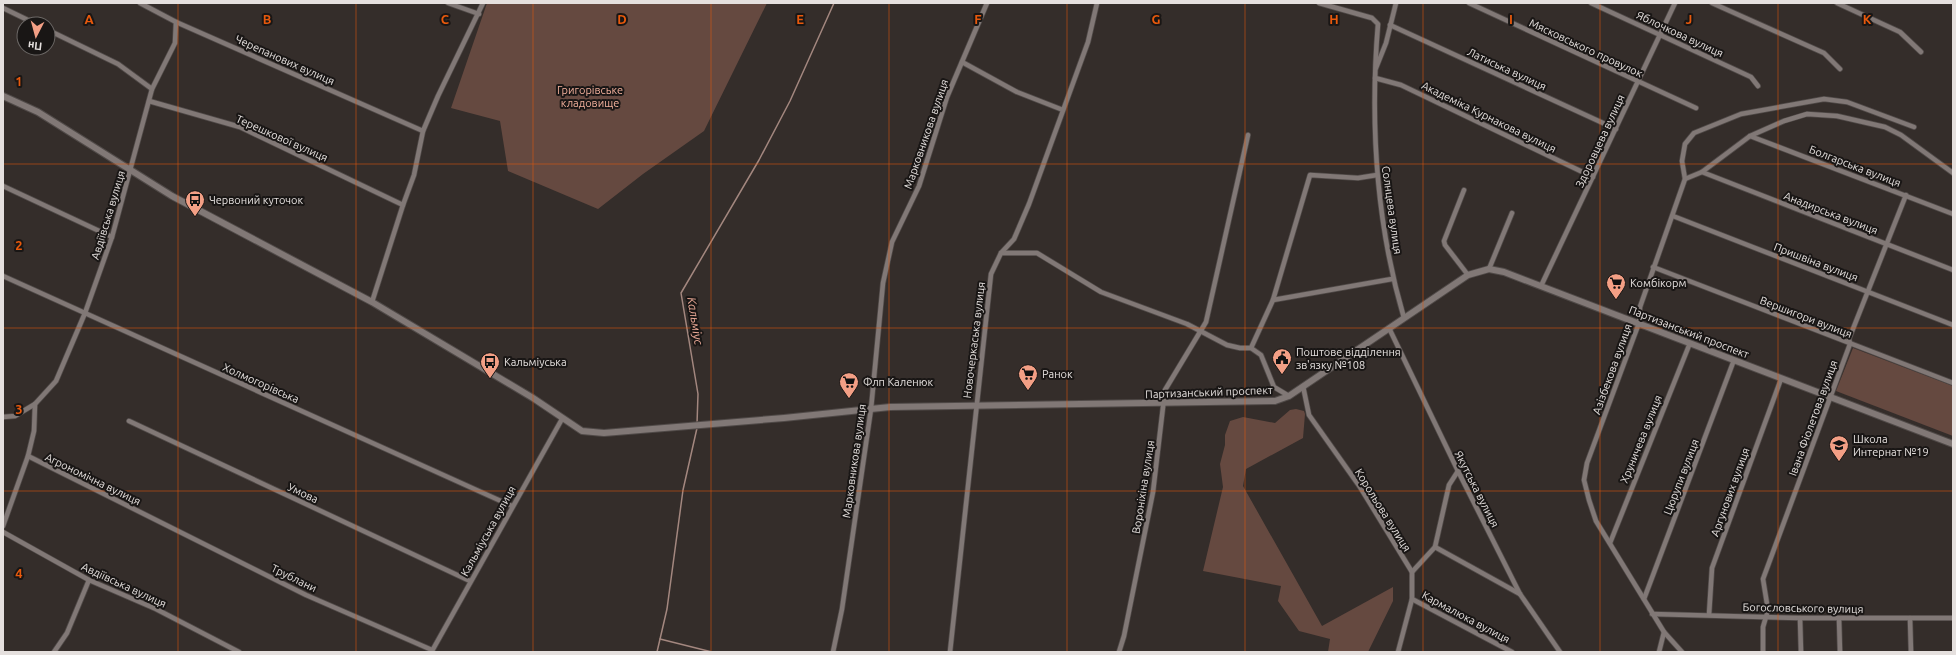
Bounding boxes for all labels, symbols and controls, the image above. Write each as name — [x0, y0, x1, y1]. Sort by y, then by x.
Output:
street label: Яблочкова вулиця — [1635, 9, 1725, 59]
text: A — [84, 12, 94, 26]
text: B — [263, 12, 272, 26]
text: C — [441, 12, 450, 26]
text: D — [617, 12, 627, 26]
text: E — [796, 12, 804, 26]
text: F — [974, 12, 982, 26]
text: G — [1152, 12, 1161, 26]
text: H — [1329, 12, 1339, 26]
text: I — [1509, 12, 1513, 26]
text: J — [1686, 12, 1692, 26]
text: K — [1863, 12, 1872, 26]
north arrow — [16, 16, 56, 56]
street label: Мясковського провулок — [1527, 16, 1645, 80]
street label: Черепанових вулиця — [234, 33, 336, 87]
text: Пн — [27, 39, 43, 53]
street label: Латиська вулиця — [1466, 45, 1548, 93]
text: 1 — [15, 74, 23, 88]
street label: Марковникова вулиця — [902, 78, 950, 190]
street label: Академіка Курнакова вулиця — [1420, 79, 1558, 155]
park label: Григорівське кладовище — [557, 84, 623, 109]
street label: Здоровцева вулиця — [1573, 93, 1627, 189]
street label: Терешкової вулиця — [234, 112, 330, 164]
street label: Болгарська вулиця — [1807, 143, 1903, 189]
street label: Солнцева вулиця — [1380, 165, 1404, 255]
street label: Авдіївська вулиця — [89, 169, 127, 261]
bus stop icon: Червоний куточок — [184, 189, 206, 217]
street label: Анадирська вулиця — [1782, 190, 1880, 236]
place label: Червоний куточок — [209, 194, 304, 206]
text: 2 — [15, 238, 23, 252]
street label: Пришвіна вулиця — [1772, 240, 1860, 284]
supermarket icon: Комбікорм — [1605, 272, 1627, 300]
place label: Комбікорм — [1630, 277, 1686, 289]
street label: Новочеркаська вулиця — [961, 281, 987, 399]
street label: Вершигори вулиця — [1758, 294, 1854, 340]
water label: Кальміус — [685, 296, 706, 346]
street label: Партизанський проспект — [1627, 304, 1751, 361]
street label: Азізбекова вулиця — [1590, 322, 1634, 416]
place label: Поштове відділення зв'язку №108 — [1296, 346, 1401, 371]
public building icon: Поштове відділення зв'язку №108 — [1271, 347, 1293, 375]
bus stop icon: Кальміуська — [479, 351, 501, 379]
place label: Кальміуська — [504, 356, 567, 368]
street label: Івана Фіолетова вулиця — [1786, 359, 1840, 477]
street label: Холмогорівська — [221, 361, 301, 405]
supermarket icon: Ранок — [1017, 363, 1039, 391]
place label: Ранок — [1042, 368, 1073, 380]
supermarket icon: Флп Каленюк — [838, 371, 860, 399]
place label: Флп Каленюк — [863, 376, 933, 388]
street label: Партизанський проспект — [1145, 384, 1273, 400]
street label: Хруничева вулиця — [1618, 393, 1664, 485]
text: 3 — [15, 402, 23, 416]
street label: Марковникова вулиця — [840, 403, 868, 519]
place label: Школа Интернат №19 — [1853, 433, 1929, 458]
school or university icon: Школа Интернат №19 — [1828, 434, 1850, 462]
street label: Цюрупи вулиця — [1661, 438, 1701, 516]
street label: Вороніхіна вулиця — [1130, 439, 1156, 535]
street label: Аргунових вулиця — [1708, 446, 1752, 538]
street label: Якутська вулиця — [1453, 449, 1501, 529]
street label: Агрономiчна вулиця — [43, 451, 143, 507]
street label: Корольова вулиця — [1353, 466, 1413, 554]
street label: Умова — [286, 481, 320, 505]
street label: Кальміуська вулиця — [458, 484, 518, 578]
street label: Авдіївська вулиця — [80, 560, 168, 610]
street label: Трублани — [269, 562, 319, 594]
text: 4 — [15, 566, 23, 580]
street label: Кармалюка вулиця — [1420, 589, 1512, 645]
street label: Богословського вулиця — [1742, 601, 1864, 615]

